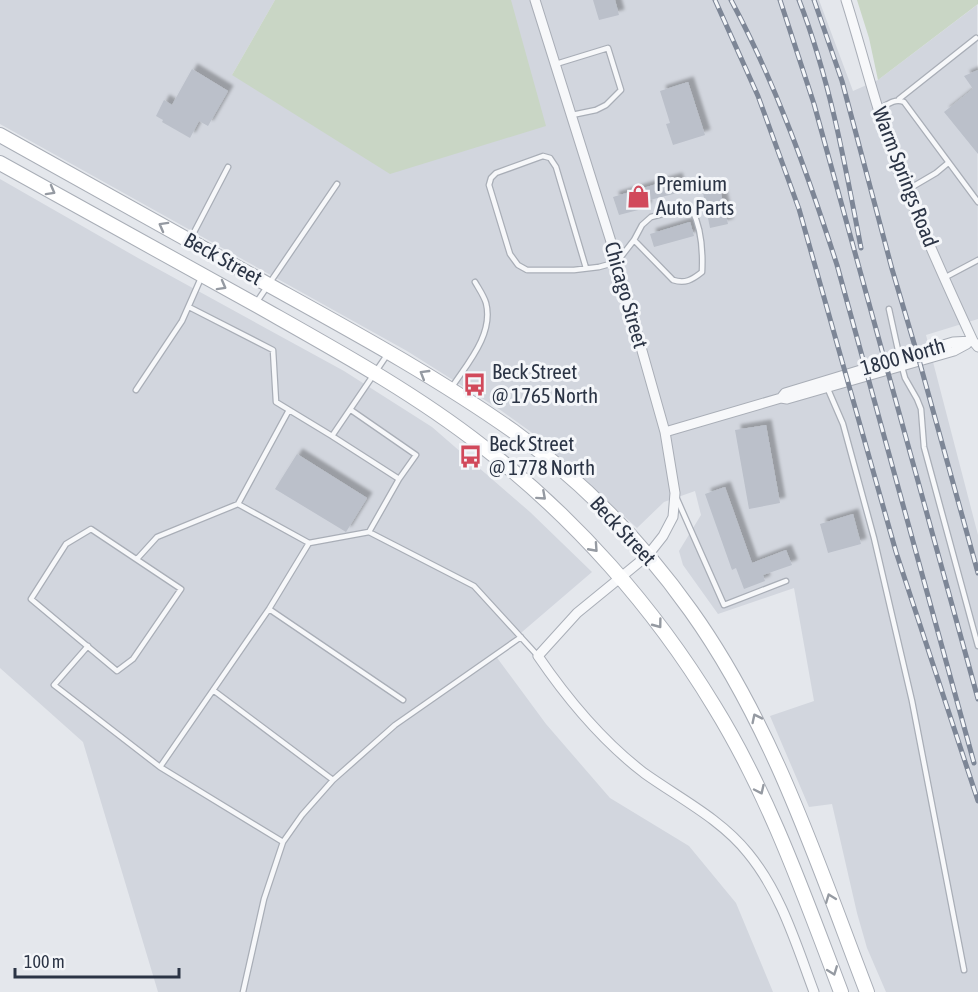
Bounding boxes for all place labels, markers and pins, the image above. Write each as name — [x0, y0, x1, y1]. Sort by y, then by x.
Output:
place label: Premium Auto Parts — [656, 171, 734, 219]
shop icon: Premium Auto Parts — [625, 183, 651, 209]
place label: Beck Street @ 1765 North — [492, 359, 598, 407]
bus stop icon: Beck Street @ 1765 North — [461, 371, 487, 397]
place label: Beck Street @ 1778 North — [489, 431, 595, 479]
bus stop icon: Beck Street @ 1778 North — [458, 443, 484, 469]

